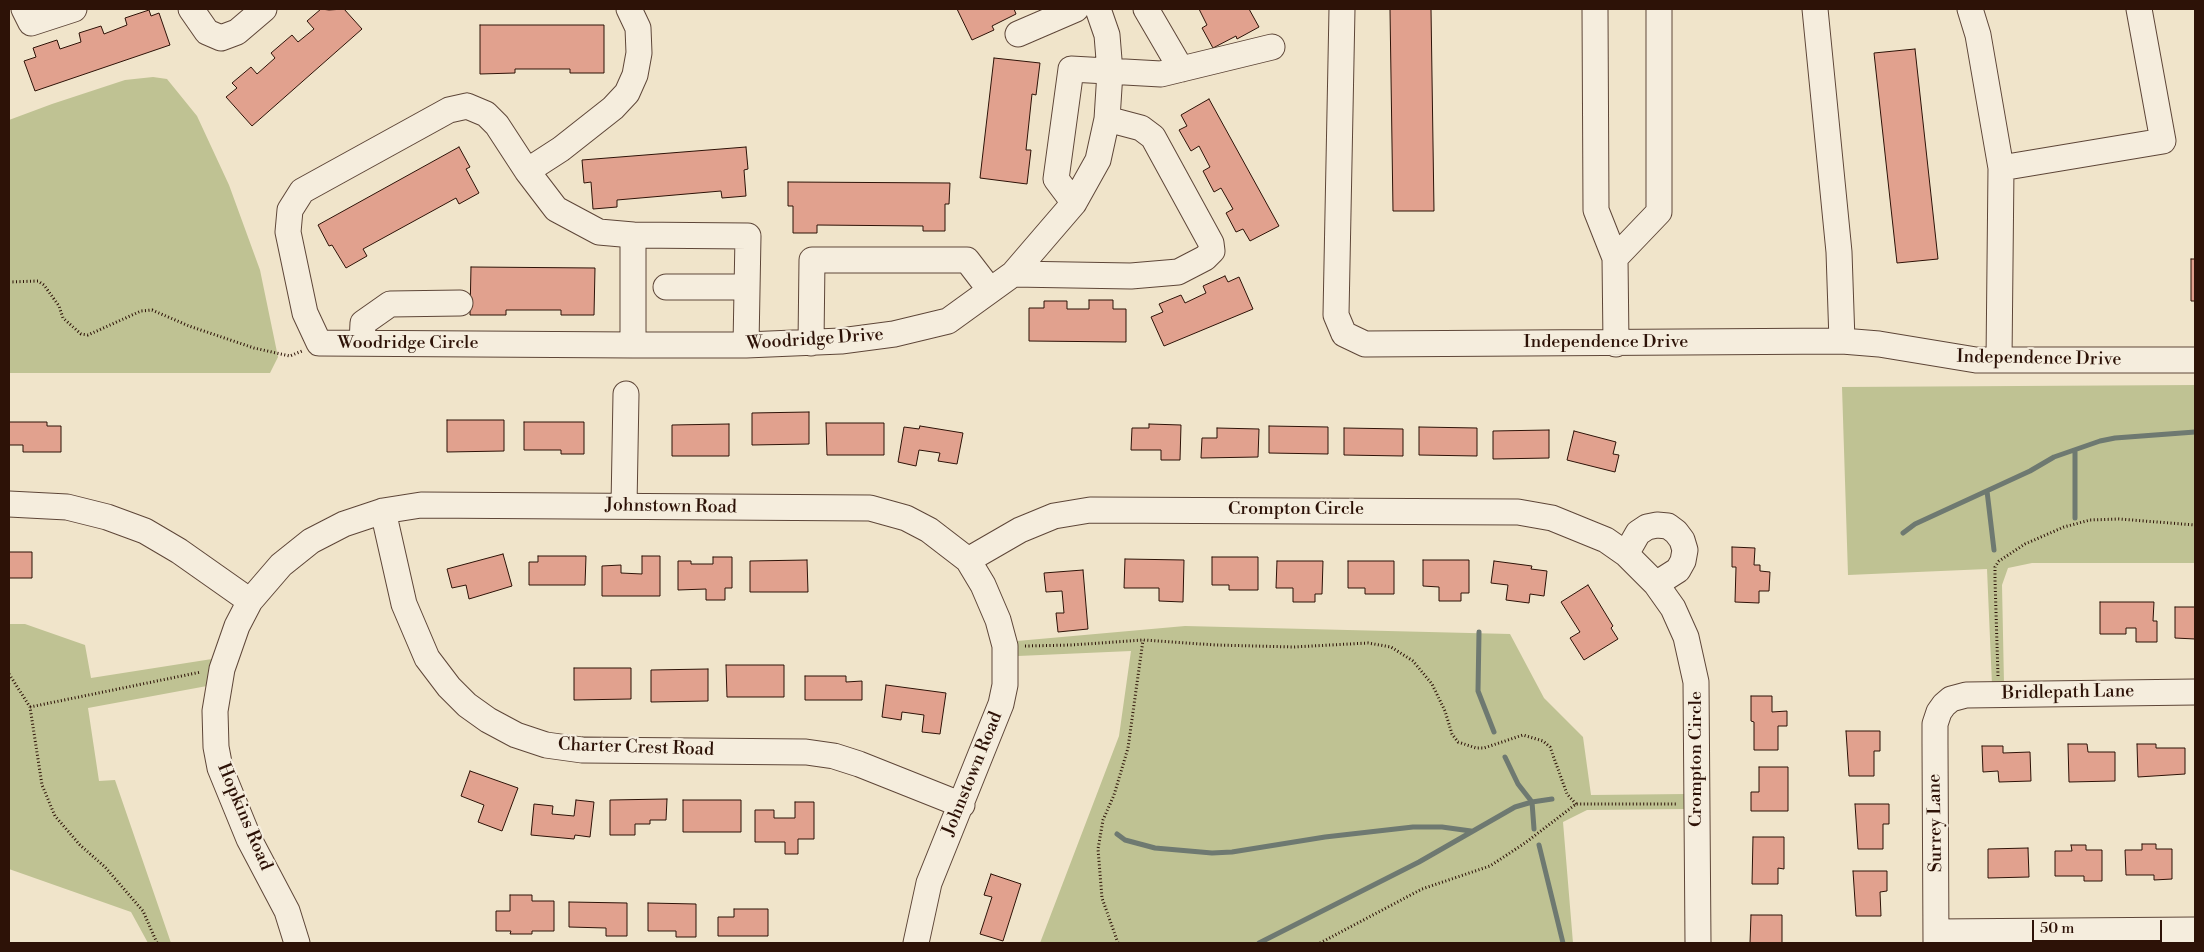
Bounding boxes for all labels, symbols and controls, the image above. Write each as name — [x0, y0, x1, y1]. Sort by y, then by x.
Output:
street label: Woodridge Drive — [746, 324, 884, 356]
street label: Independence Drive — [1524, 332, 1688, 354]
street label: Woodridge Circle — [338, 333, 478, 355]
street label: Independence Drive — [1956, 347, 2122, 371]
street label: Johnstown Road — [605, 495, 737, 519]
street label: Crompton Circle — [1228, 499, 1364, 521]
street label: Bridlepath Lane — [2001, 681, 2135, 705]
street label: Crompton Circle — [1686, 691, 1708, 827]
street label: Johnstown Road — [938, 709, 1008, 839]
street label: Charter Crest Road — [558, 734, 714, 762]
street label: Hopkins Road — [212, 760, 276, 874]
street label: Surrey Lane — [1924, 773, 1948, 873]
scale bar — [2034, 910, 2164, 942]
text: 50 m — [2040, 919, 2074, 938]

